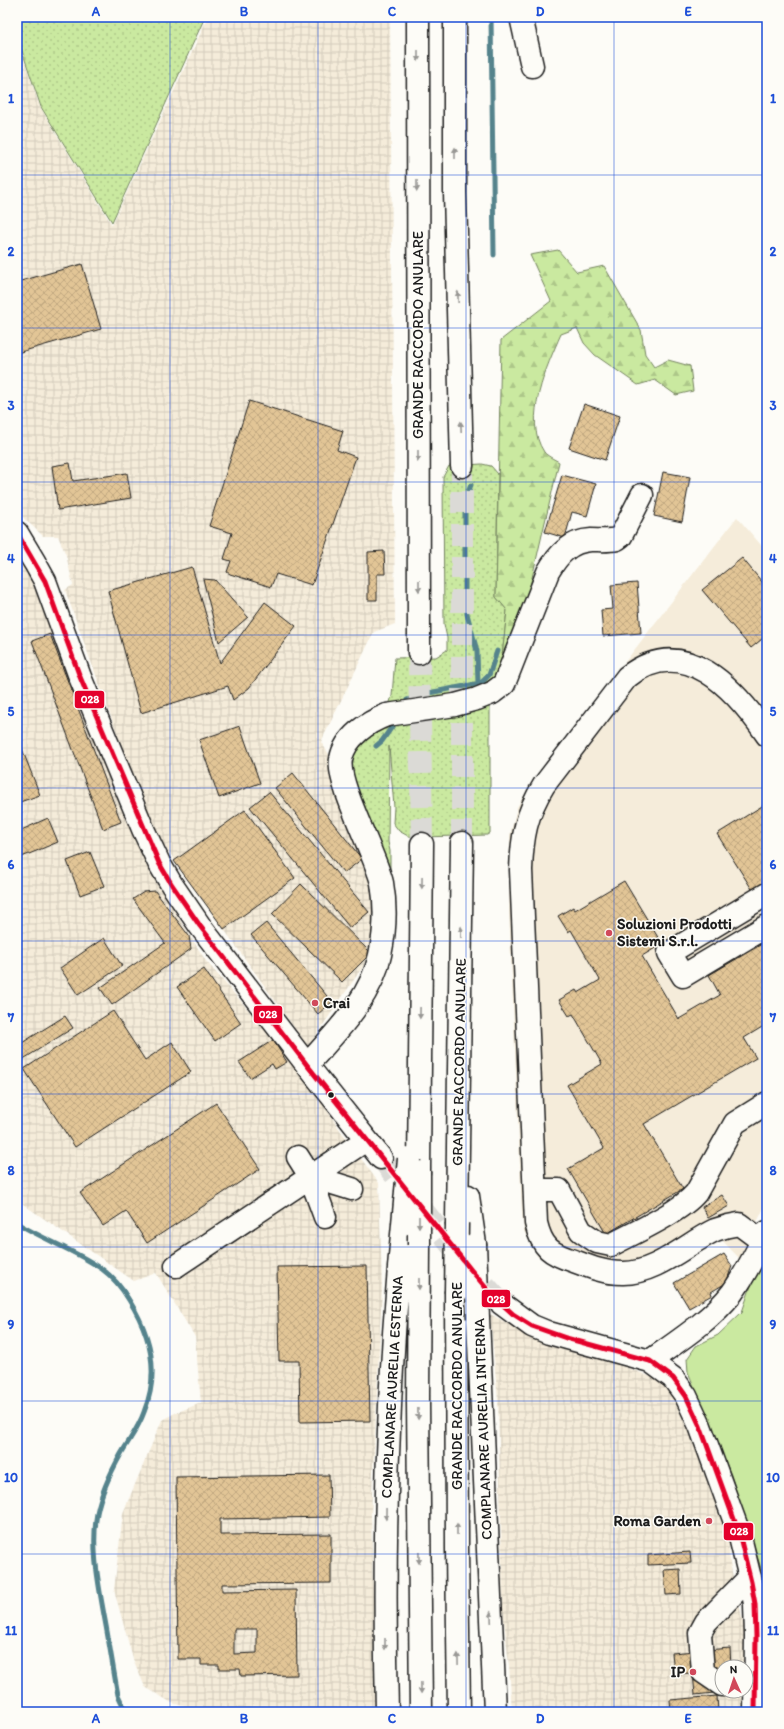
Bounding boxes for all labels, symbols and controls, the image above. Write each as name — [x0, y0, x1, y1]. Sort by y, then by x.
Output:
text: A — [91, 4, 101, 19]
text: B — [240, 4, 249, 19]
text: C — [388, 4, 397, 19]
text: D — [536, 4, 545, 19]
text: E — [684, 4, 692, 19]
one-way arrow — [414, 50, 421, 62]
text: 1 — [8, 91, 14, 106]
text: 1 — [770, 91, 776, 106]
one-way arrow — [452, 146, 458, 159]
one-way arrow — [414, 180, 420, 193]
street label: GRANDE RACCORDO ANULARE — [409, 231, 427, 439]
text: 2 — [8, 244, 15, 259]
text: 2 — [770, 244, 777, 259]
one-way arrow — [455, 290, 461, 303]
text: 3 — [7, 398, 15, 413]
text: 3 — [769, 398, 777, 413]
one-way arrow — [458, 421, 465, 433]
one-way arrow — [415, 450, 422, 462]
text: 4 — [7, 551, 15, 566]
text: 4 — [769, 551, 777, 566]
one-way arrow — [416, 580, 422, 593]
line badge: 028 — [74, 690, 105, 709]
text: 028 — [81, 693, 99, 706]
text: 5 — [8, 704, 15, 719]
text: 5 — [770, 704, 777, 719]
text: 6 — [8, 857, 15, 872]
text: 6 — [770, 857, 777, 872]
one-way arrow — [419, 877, 425, 890]
place label: Soluzioni Prodotti Sistemi S.r.l. — [617, 915, 732, 950]
one-way arrow — [458, 925, 464, 938]
marker: Soluzioni Prodotti Sistemi S.r.l. — [604, 928, 614, 938]
street label: GRANDE RACCORDO ANULARE — [448, 958, 470, 1166]
place label: Crai — [323, 994, 350, 1012]
marker: Crai — [310, 998, 320, 1008]
line badge: 028 — [253, 1005, 283, 1024]
one-way arrow — [417, 1007, 423, 1020]
text: 028 — [259, 1008, 277, 1021]
text: 7 — [7, 1010, 15, 1025]
text: 7 — [769, 1010, 777, 1025]
unlabelled marker — [326, 1090, 336, 1100]
text: 8 — [7, 1163, 15, 1178]
text: 8 — [769, 1163, 777, 1178]
one-way arrow — [416, 1216, 422, 1229]
street label: COMPLANARE AURELIA ESTERNA — [377, 1275, 407, 1499]
one-way arrow — [415, 1278, 422, 1290]
street label: GRANDE RACCORDO ANULARE — [448, 1282, 466, 1490]
line badge: 028 — [481, 1289, 511, 1308]
text: 028 — [487, 1293, 505, 1306]
text: 9 — [8, 1317, 15, 1332]
street label: COMPLANARE AURELIA INTERNA — [470, 1317, 496, 1540]
text: 9 — [770, 1317, 777, 1332]
one-way arrow — [415, 1408, 421, 1421]
text: 10 — [4, 1470, 18, 1485]
text: 10 — [766, 1470, 780, 1485]
one-way arrow — [383, 1508, 389, 1521]
place label: Roma Garden — [613, 1512, 702, 1530]
marker: Roma Garden — [704, 1516, 714, 1526]
one-way arrow — [454, 1522, 460, 1535]
line badge: 028 — [723, 1522, 754, 1541]
text: 028 — [730, 1525, 748, 1538]
one-way arrow — [416, 1552, 422, 1565]
one-way arrow — [488, 1611, 495, 1623]
text: 11 — [5, 1623, 17, 1638]
text: 11 — [767, 1623, 779, 1638]
one-way arrow — [382, 1638, 388, 1651]
one-way arrow — [455, 1652, 461, 1665]
north arrow — [714, 1659, 754, 1699]
place label: IP — [671, 1663, 685, 1681]
text: N — [729, 1663, 738, 1676]
marker: IP — [688, 1667, 698, 1677]
one-way arrow — [417, 1682, 424, 1694]
text: A — [91, 1711, 101, 1726]
text: B — [240, 1711, 249, 1726]
text: C — [388, 1711, 397, 1726]
text: D — [536, 1711, 545, 1726]
text: E — [684, 1711, 692, 1726]

